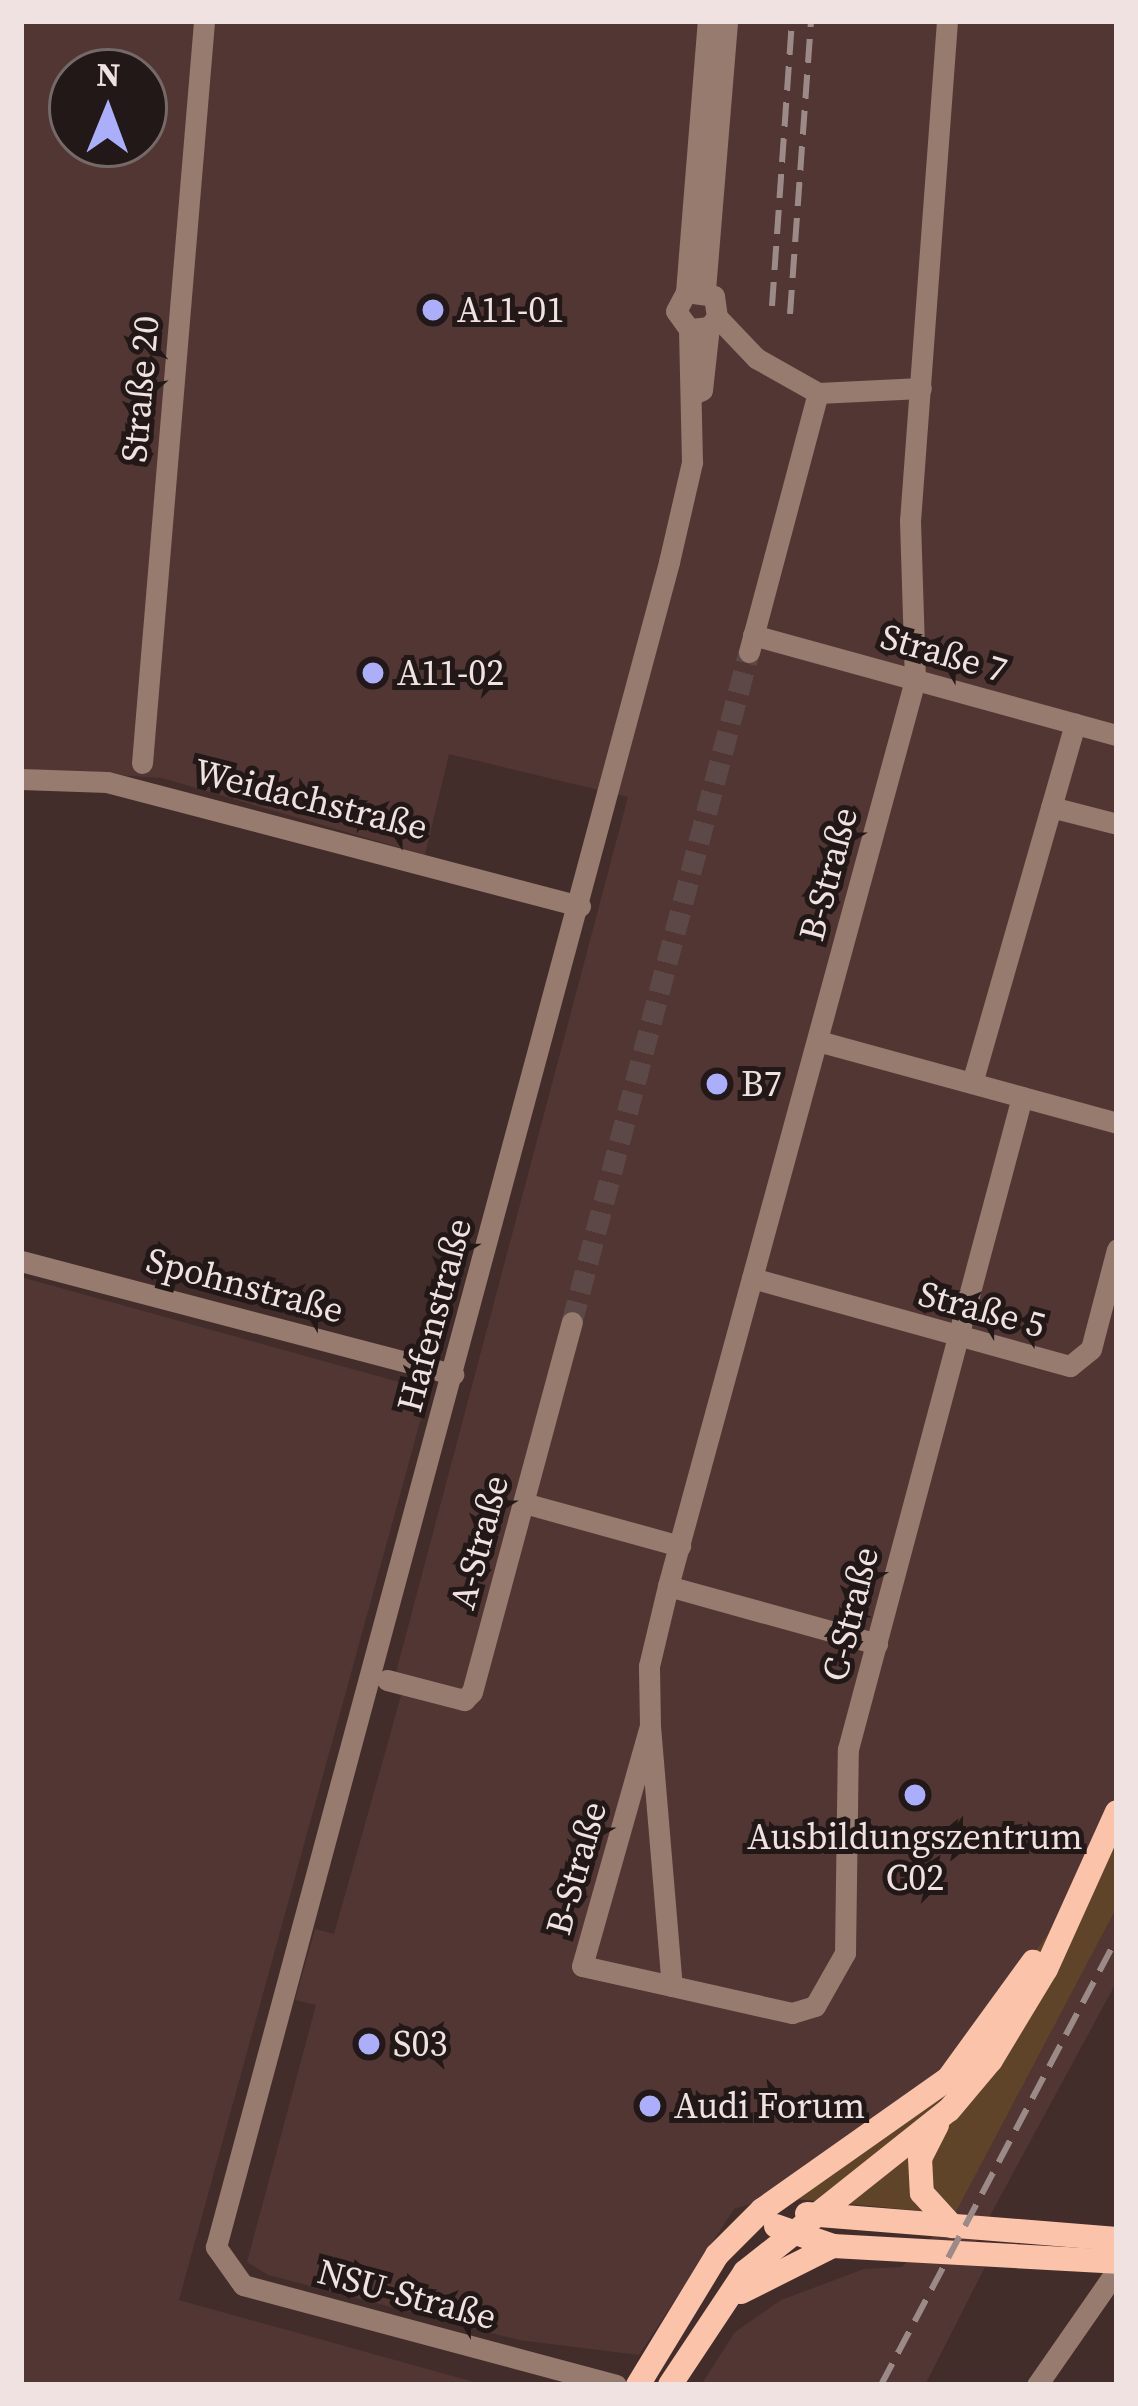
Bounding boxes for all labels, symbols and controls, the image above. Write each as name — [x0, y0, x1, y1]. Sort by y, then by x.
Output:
north arrow — [48, 48, 168, 168]
text: N — [96, 52, 121, 97]
place label: A11-01 — [457, 288, 564, 332]
marker: A11-01 — [420, 297, 446, 323]
street label: Straße 20 — [112, 314, 168, 464]
street label: Straße 7 — [876, 614, 1012, 692]
place label: A11-02 — [397, 651, 504, 695]
marker: A11-02 — [360, 660, 386, 686]
street label: Weidachstraße — [190, 749, 432, 849]
street label: B-Straße — [789, 802, 867, 946]
place label: B7 — [741, 1062, 782, 1106]
marker: B7 — [704, 1071, 730, 1097]
street label: Hafenstraße — [387, 1214, 481, 1416]
street label: Spohnstraße — [142, 1238, 348, 1332]
street label: Straße 5 — [914, 1271, 1050, 1347]
street label: A-Straße — [440, 1470, 518, 1614]
street label: C-Straße — [813, 1543, 887, 1685]
marker: Ausbildungszentrum C02 — [902, 1782, 928, 1808]
street label: B-Straße — [536, 1796, 616, 1940]
place label: Ausbildungszentrum C02 — [747, 1814, 1083, 1899]
place label: S03 — [393, 2022, 447, 2066]
marker: S03 — [356, 2031, 382, 2057]
place label: Audi Forum — [674, 2084, 865, 2128]
marker: Audi Forum — [637, 2093, 663, 2119]
street label: NSU-Straße — [313, 2249, 501, 2339]

